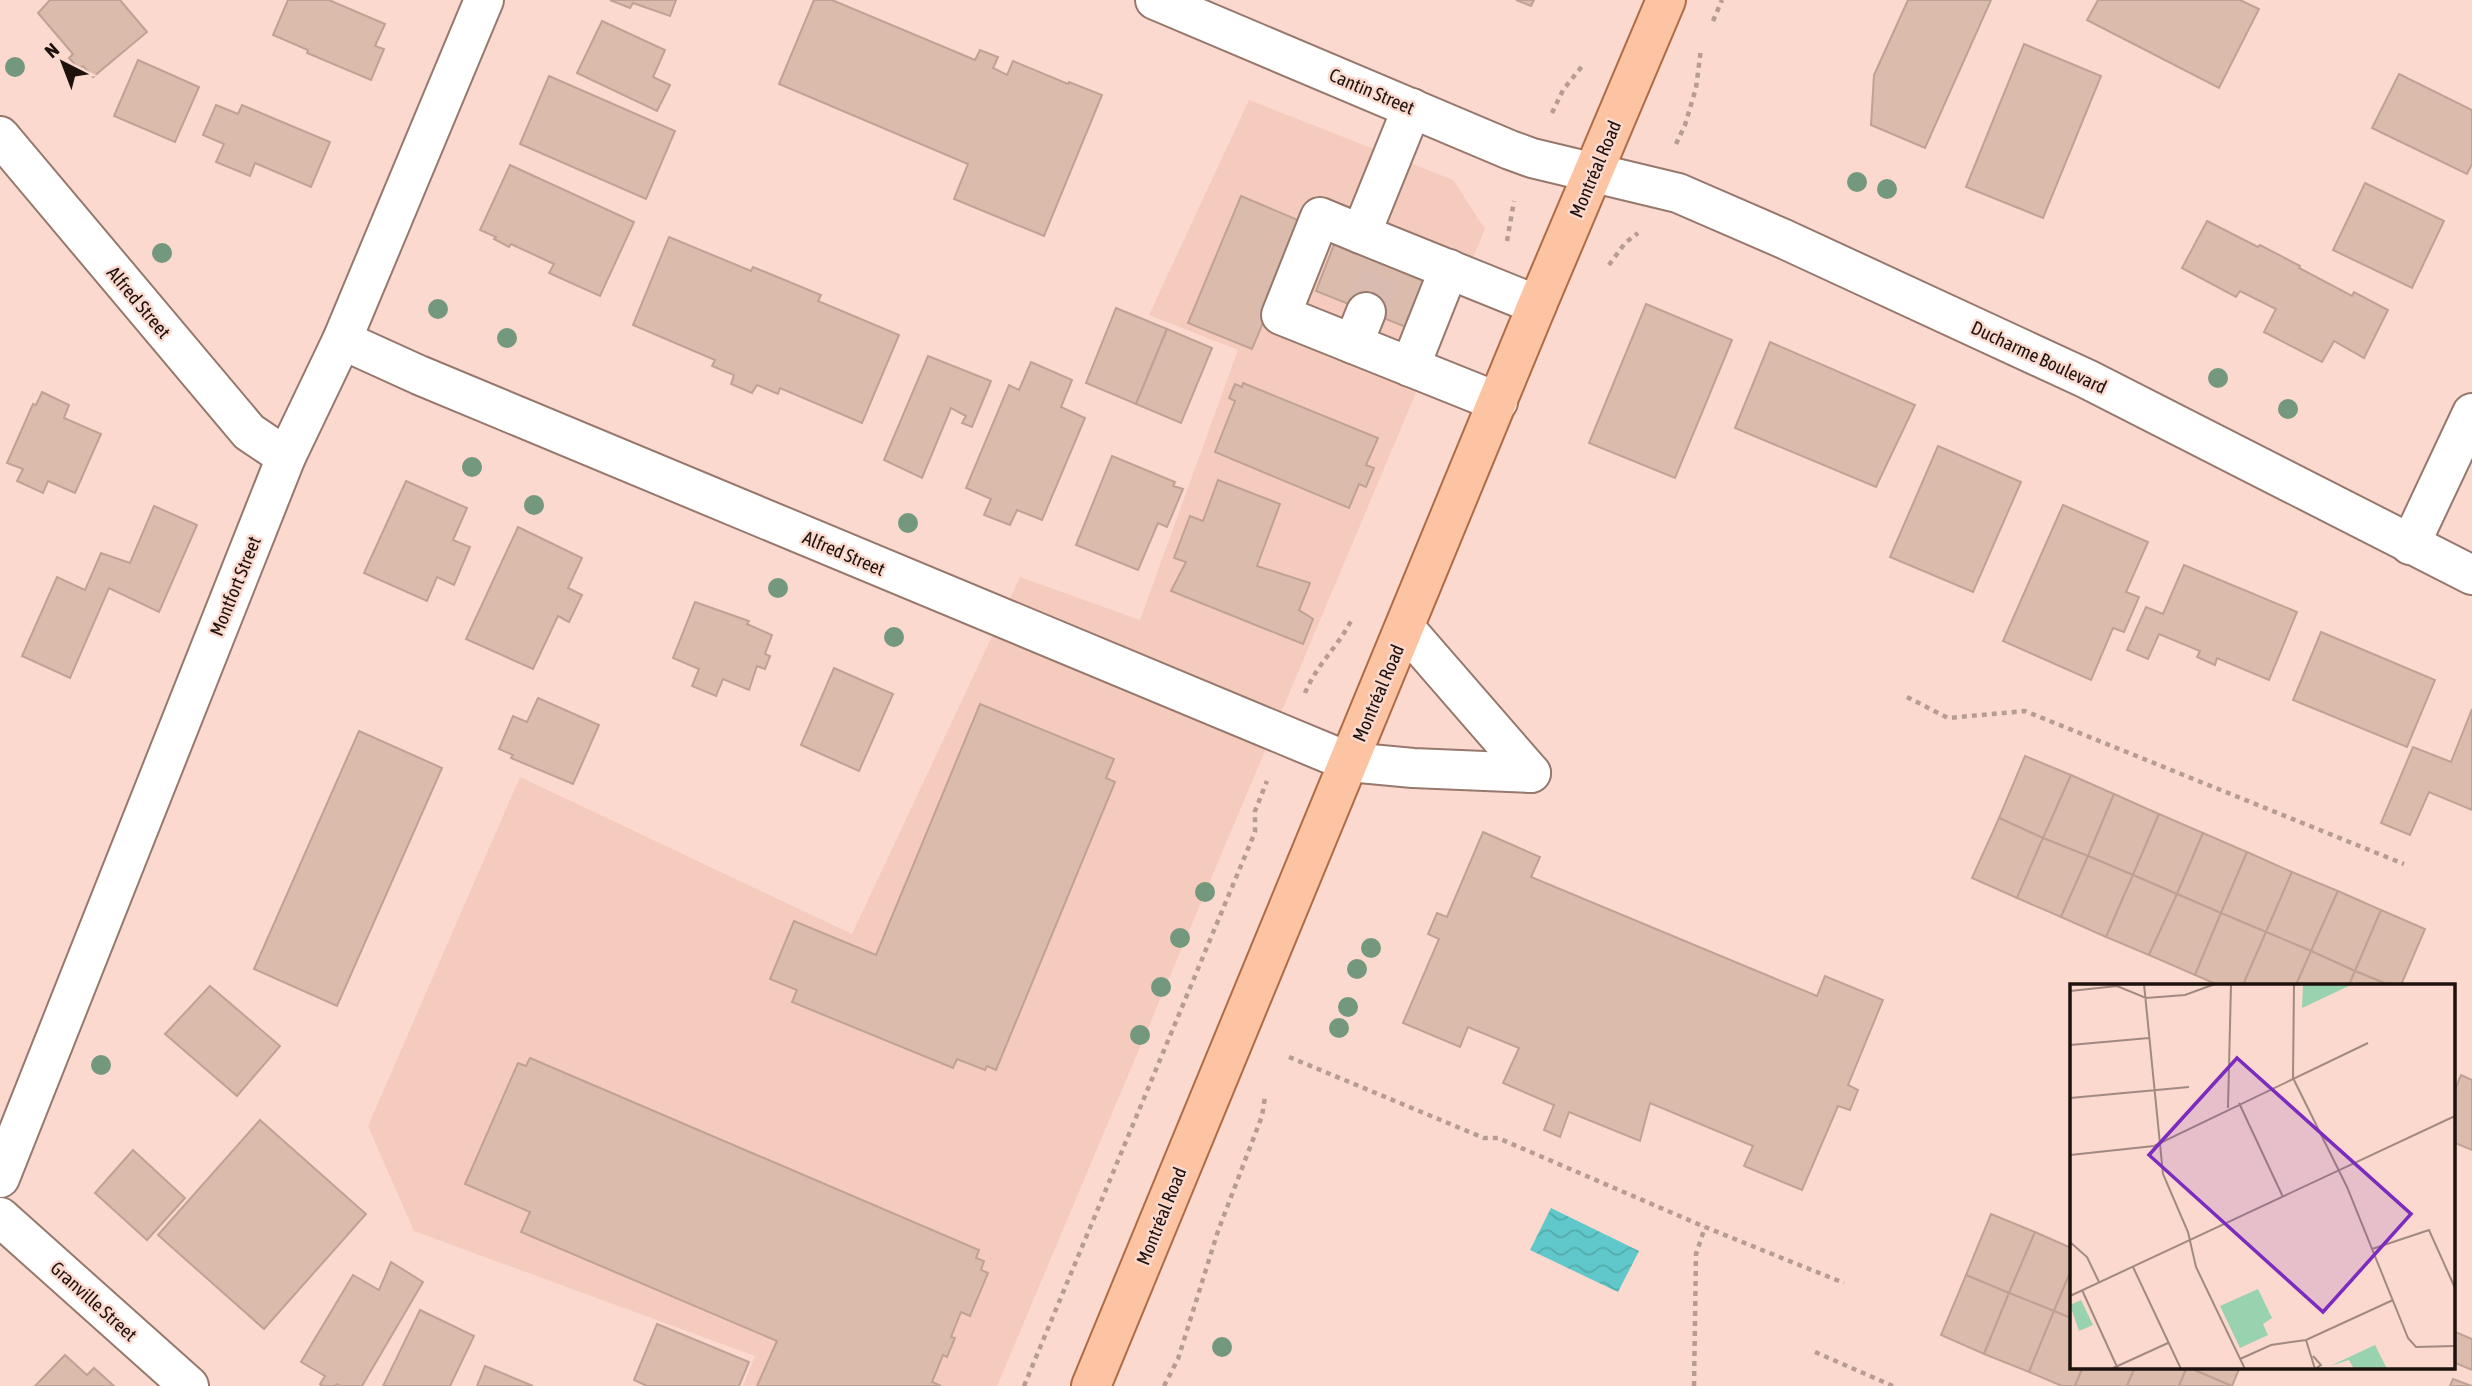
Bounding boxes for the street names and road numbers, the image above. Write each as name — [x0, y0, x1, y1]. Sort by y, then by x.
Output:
street label: Cantin Street — [1326, 63, 1418, 119]
street label: Montréal Road — [1565, 117, 1625, 221]
street label: Alfred Street — [103, 262, 175, 342]
street label: Ducharme Boulevard — [1968, 316, 2110, 398]
street label: Alfred Street — [800, 526, 888, 580]
street label: Montfort Street — [205, 533, 265, 639]
street label: Montréal Road — [1348, 641, 1408, 745]
street label: Montréal Road — [1131, 1164, 1191, 1268]
street label: Granville Street — [46, 1257, 142, 1345]

